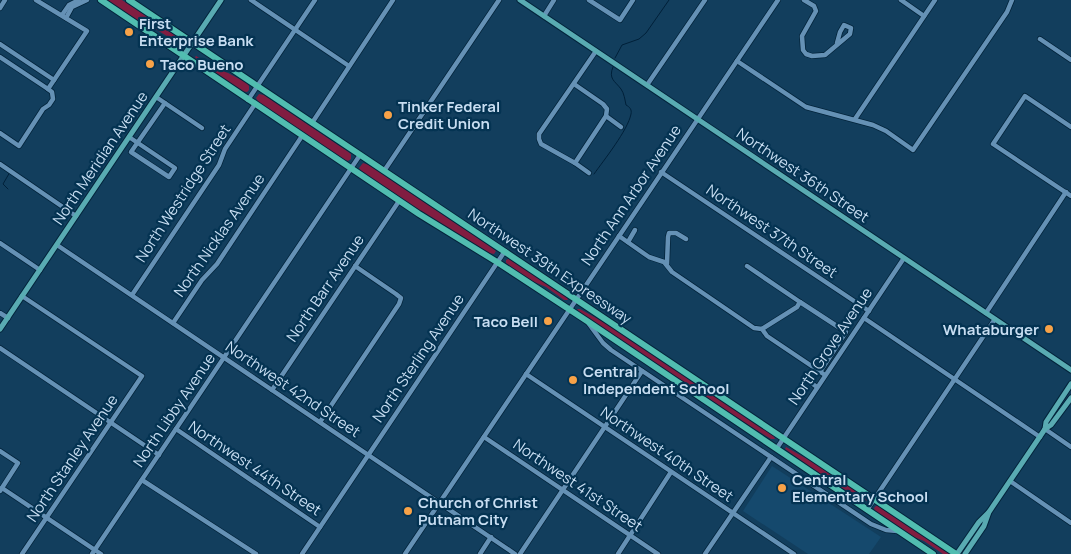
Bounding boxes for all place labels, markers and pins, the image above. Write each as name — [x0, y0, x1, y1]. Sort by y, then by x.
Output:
place label: First Enterprise Bank — [139, 13, 254, 51]
marker: First Enterprise Bank — [123, 26, 135, 38]
place label: Taco Bueno — [160, 54, 244, 75]
marker: Taco Bueno — [144, 58, 156, 70]
place label: Tinker Federal Credit Union — [398, 96, 500, 134]
marker: Tinker Federal Credit Union — [382, 109, 394, 121]
place label: Taco Bell — [474, 311, 538, 332]
marker: Taco Bell — [542, 315, 554, 327]
place label: Whataburger — [943, 319, 1039, 340]
marker: Whataburger — [1043, 323, 1055, 335]
place label: Central Independent School — [583, 361, 729, 399]
marker: Central Independent School — [567, 374, 579, 386]
place label: Central Elementary School — [792, 469, 928, 507]
marker: Central Elementary School — [776, 482, 788, 494]
place label: Church of Christ Putnam City — [418, 492, 538, 530]
marker: Church of Christ Putnam City — [402, 505, 414, 517]

